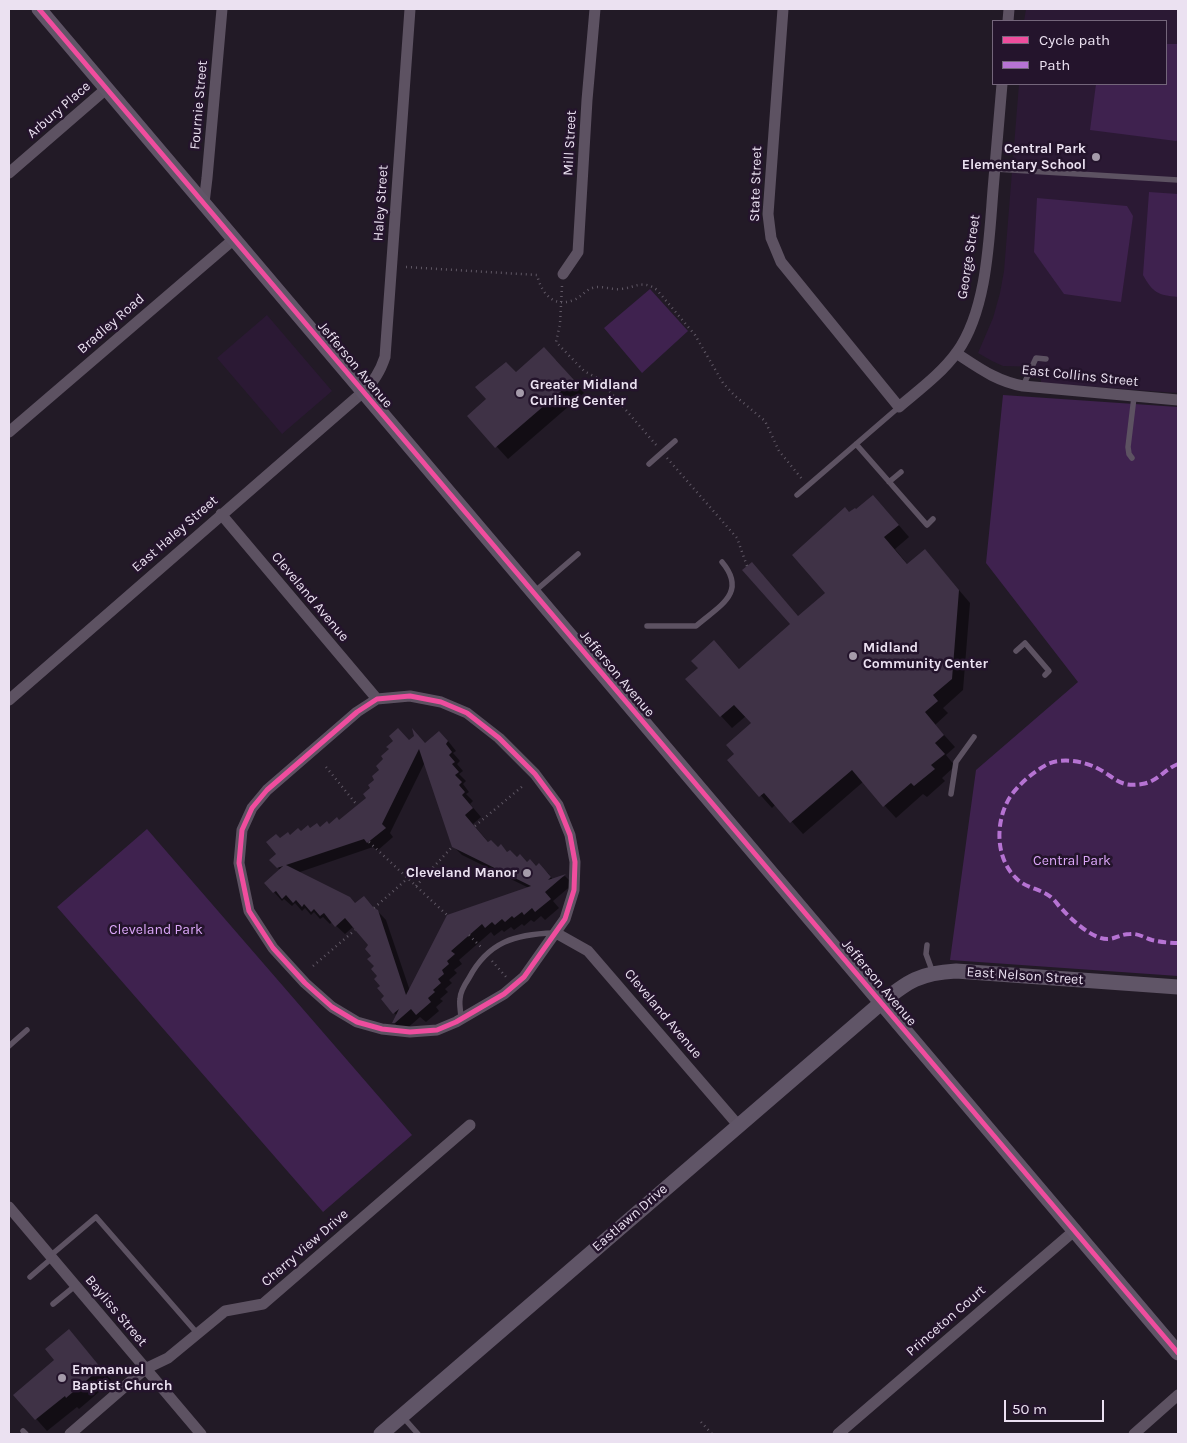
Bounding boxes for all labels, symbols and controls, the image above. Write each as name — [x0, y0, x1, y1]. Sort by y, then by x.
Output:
legend — [992, 20, 1167, 85]
text: Cycle path — [1039, 31, 1110, 49]
text: Path — [1039, 56, 1070, 74]
street label: Fournie Street — [187, 60, 211, 150]
street label: Arbury Place — [24, 78, 94, 142]
street label: Mill Street — [560, 110, 580, 176]
place label: Central Park Elementary School — [962, 141, 1086, 174]
street label: State Street — [746, 146, 766, 222]
marker: Central Park Elementary School — [1090, 151, 1102, 163]
street label: Haley Street — [370, 164, 392, 242]
street label: George Street — [954, 213, 984, 301]
street label: Bradley Road — [74, 290, 148, 358]
street label: Jefferson Avenue — [314, 318, 396, 412]
street label: East Collins Street — [1021, 362, 1139, 390]
place label: Greater Midland Curling Center — [530, 377, 638, 410]
marker: Greater Midland Curling Center — [514, 387, 526, 399]
street label: East Haley Street — [129, 492, 221, 576]
street label: Cleveland Avenue — [268, 549, 352, 645]
street label: Jefferson Avenue — [576, 627, 658, 721]
place label: Midland Community Center — [863, 640, 988, 672]
marker: Midland Community Center — [847, 650, 859, 662]
park label: Central Park — [1033, 853, 1111, 869]
place label: Cleveland Manor — [406, 865, 517, 881]
marker: Cleveland Manor — [521, 867, 533, 879]
park label: Cleveland Park — [109, 922, 203, 938]
street label: Jefferson Avenue — [838, 936, 920, 1030]
street label: East Nelson Street — [966, 964, 1084, 988]
street label: Cleveland Avenue — [621, 966, 705, 1062]
street label: Eastlawn Drive — [589, 1181, 671, 1255]
street label: Cherry View Drive — [258, 1206, 352, 1290]
street label: Bayliss Street — [81, 1272, 151, 1350]
street label: Princeton Court — [903, 1282, 989, 1360]
place label: Emmanuel Baptist Church — [72, 1362, 172, 1394]
marker: Emmanuel Baptist Church — [56, 1372, 68, 1384]
scale bar — [1007, 1390, 1107, 1422]
text: 50 m — [1012, 1400, 1047, 1418]

